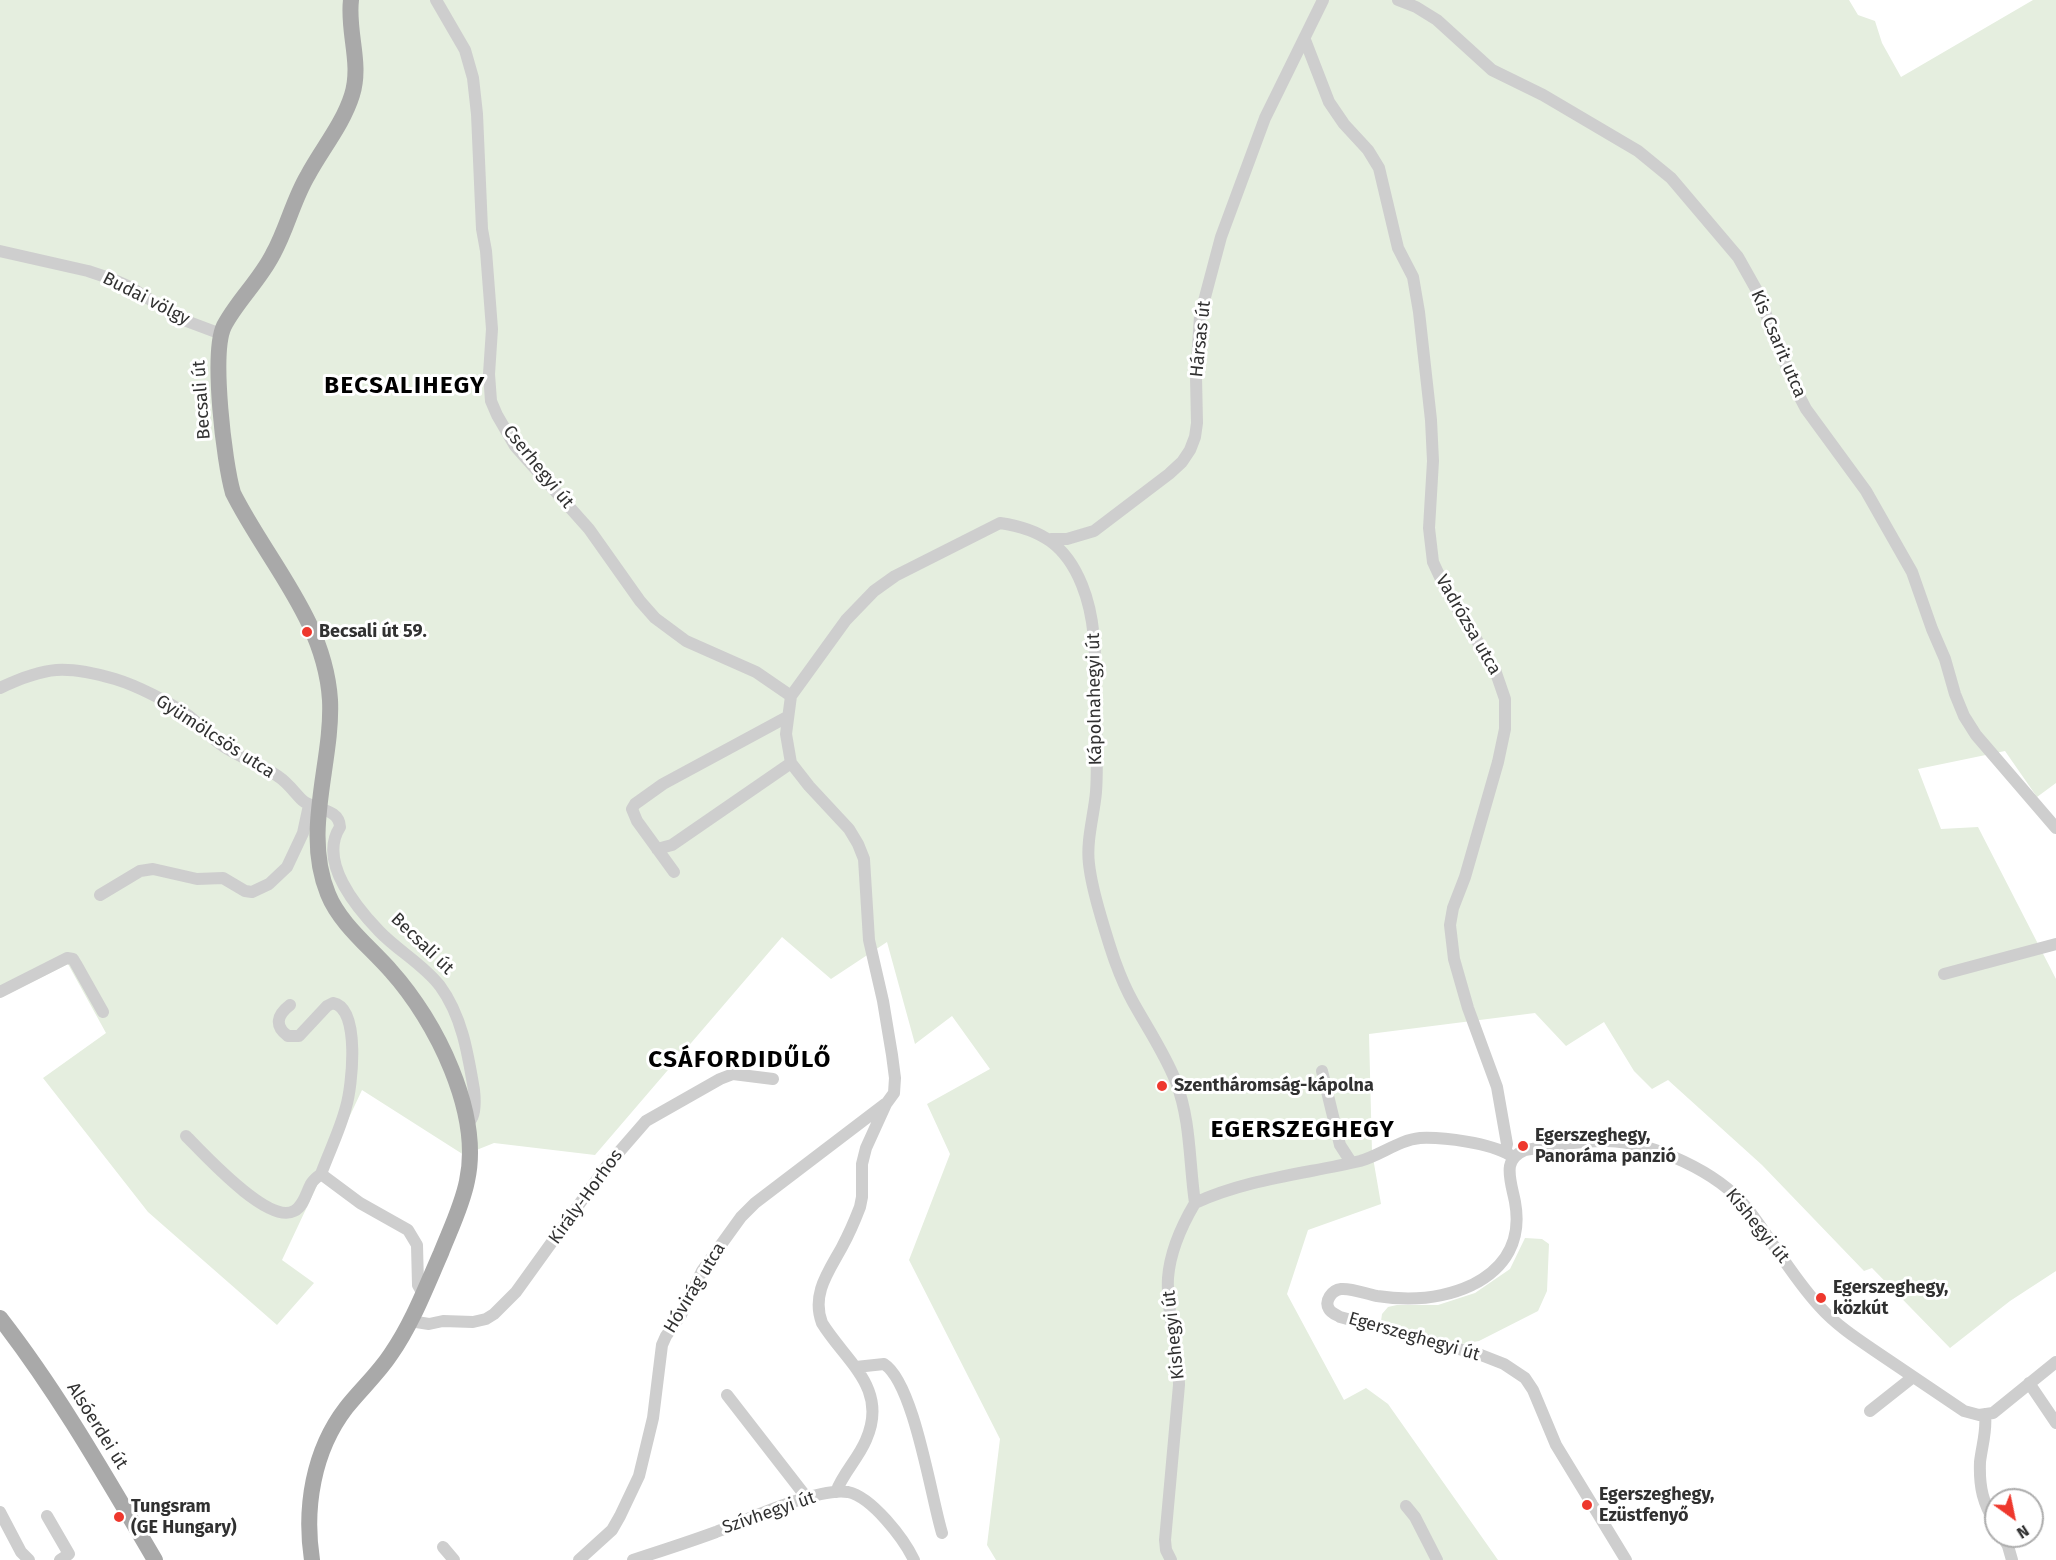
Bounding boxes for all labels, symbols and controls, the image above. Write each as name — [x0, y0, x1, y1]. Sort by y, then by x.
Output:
street label: Budai völgy — [99, 268, 193, 330]
street label: Kis Csarit utca — [1746, 287, 1810, 401]
street label: Hársas út — [1186, 300, 1216, 378]
street label: Becsali út — [188, 360, 216, 440]
district label: BECSALIHEGY — [324, 372, 486, 400]
street label: Cserhegyi út — [498, 421, 578, 513]
street label: Vadrózsa utca — [1431, 571, 1505, 679]
place label: Becsali út 59. — [319, 621, 427, 643]
marker: Becsali út 59. — [300, 625, 314, 639]
street label: Kápolnahegyi út — [1083, 633, 1107, 765]
street label: Gyümölcsös utca — [151, 691, 279, 783]
street label: Becsali út — [386, 909, 458, 979]
district label: CSÁFORDIDŰLŐ — [648, 1046, 832, 1074]
place label: Szentháromság-kápolna — [1174, 1075, 1374, 1097]
marker: Szentháromság-kápolna — [1155, 1079, 1169, 1093]
district label: EGERSZEGHEGY — [1211, 1116, 1395, 1144]
place label: Egerszeghegy, Panoráma panzió — [1535, 1125, 1676, 1168]
marker: Egerszeghegy, Panoráma panzió — [1516, 1139, 1530, 1153]
street label: Király-Horhos — [544, 1145, 628, 1249]
street label: Kishegyi út — [1720, 1184, 1794, 1268]
street label: Hóvirág utca — [660, 1239, 730, 1337]
place label: Egerszeghegy, közkút — [1833, 1277, 1948, 1320]
street label: Kishegyi út — [1159, 1289, 1189, 1381]
marker: Egerszeghegy, közkút — [1814, 1291, 1828, 1305]
street label: Egerszeghegyi út — [1346, 1308, 1482, 1366]
street label: Alsóerdei út — [62, 1379, 132, 1473]
place label: Egerszeghegy, Ezüstfenyő — [1599, 1484, 1714, 1526]
street label: Szívhegyi út — [720, 1487, 818, 1539]
north arrow — [1984, 1488, 2044, 1548]
place label: Tungsram (GE Hungary) — [131, 1496, 237, 1538]
marker: Egerszeghegy, Ezüstfenyő — [1580, 1498, 1594, 1512]
marker: Tungsram (GE Hungary) — [112, 1510, 126, 1524]
text: N — [2013, 1521, 2033, 1543]

